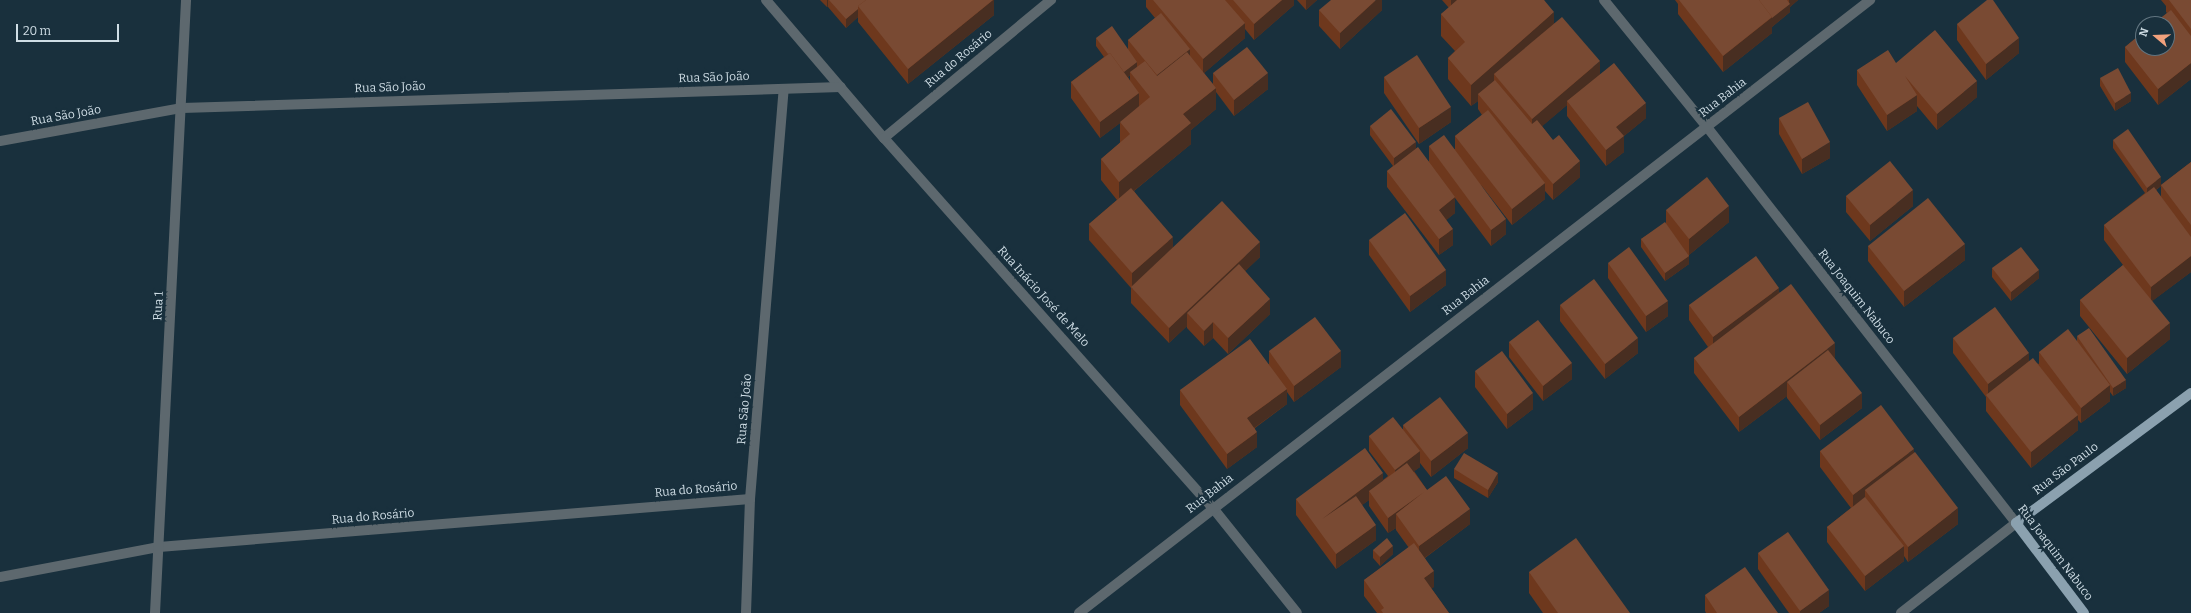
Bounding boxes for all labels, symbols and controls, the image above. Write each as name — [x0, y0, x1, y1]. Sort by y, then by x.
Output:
scale bar — [18, 16, 121, 42]
north arrow — [2135, 16, 2175, 56]
text: 20 m — [23, 24, 51, 38]
text: N — [2137, 26, 2152, 38]
street label: Rua do Rosário — [923, 27, 995, 91]
street label: Rua São João — [678, 70, 750, 86]
street label: Rua Bahia — [1697, 75, 1749, 121]
street label: Rua São João — [354, 80, 426, 96]
street label: Rua São João — [30, 103, 102, 129]
street label: Rua Inácio José de Melo — [994, 244, 1092, 350]
street label: Rua Joaquim Nabuco — [1815, 247, 1897, 347]
street label: Rua Bahia — [1440, 273, 1492, 319]
street label: Rua 1 — [151, 291, 167, 321]
street label: Rua São João — [735, 373, 755, 445]
street label: Rua São Paulo — [2030, 440, 2102, 498]
street label: Rua Bahia — [1184, 471, 1236, 517]
street label: Rua do Rosário — [654, 479, 738, 501]
street label: Rua Joaquim Nabuco — [2014, 502, 2096, 604]
street label: Rua do Rosário — [331, 506, 415, 528]

